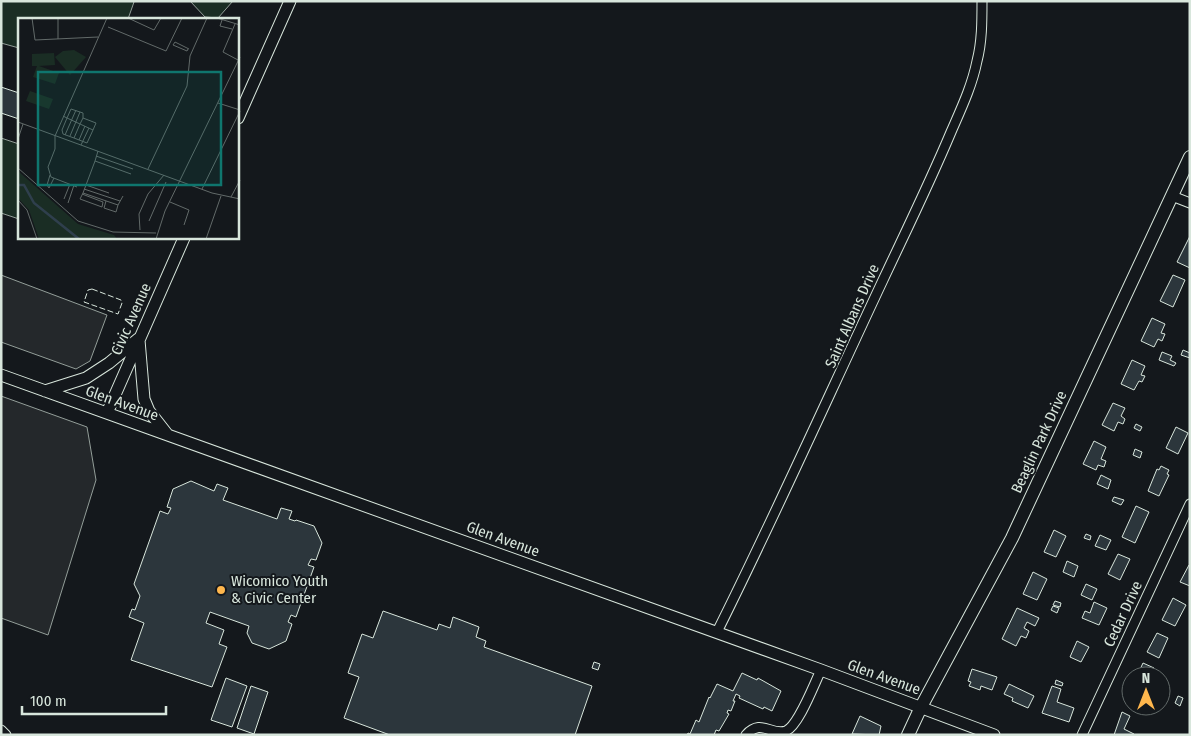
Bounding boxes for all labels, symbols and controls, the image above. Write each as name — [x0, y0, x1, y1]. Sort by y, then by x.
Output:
inset map — [18, 18, 239, 239]
street label: Saint Albans Drive — [821, 261, 883, 371]
street label: Civic Avenue — [107, 280, 155, 358]
street label: Glen Avenue — [83, 381, 161, 425]
street label: Beaglin Park Drive — [1007, 388, 1071, 496]
street label: Glen Avenue — [464, 517, 542, 561]
place label: Wicomico Youth & Civic Center — [231, 572, 328, 607]
street label: Cedar Drive — [1100, 578, 1146, 650]
marker: Wicomico Youth & Civic Center — [215, 584, 227, 596]
street label: Glen Avenue — [845, 655, 923, 699]
north arrow — [1121, 666, 1171, 716]
text: N — [1142, 670, 1150, 687]
scale bar — [22, 684, 166, 716]
text: 100 m — [30, 692, 67, 710]

